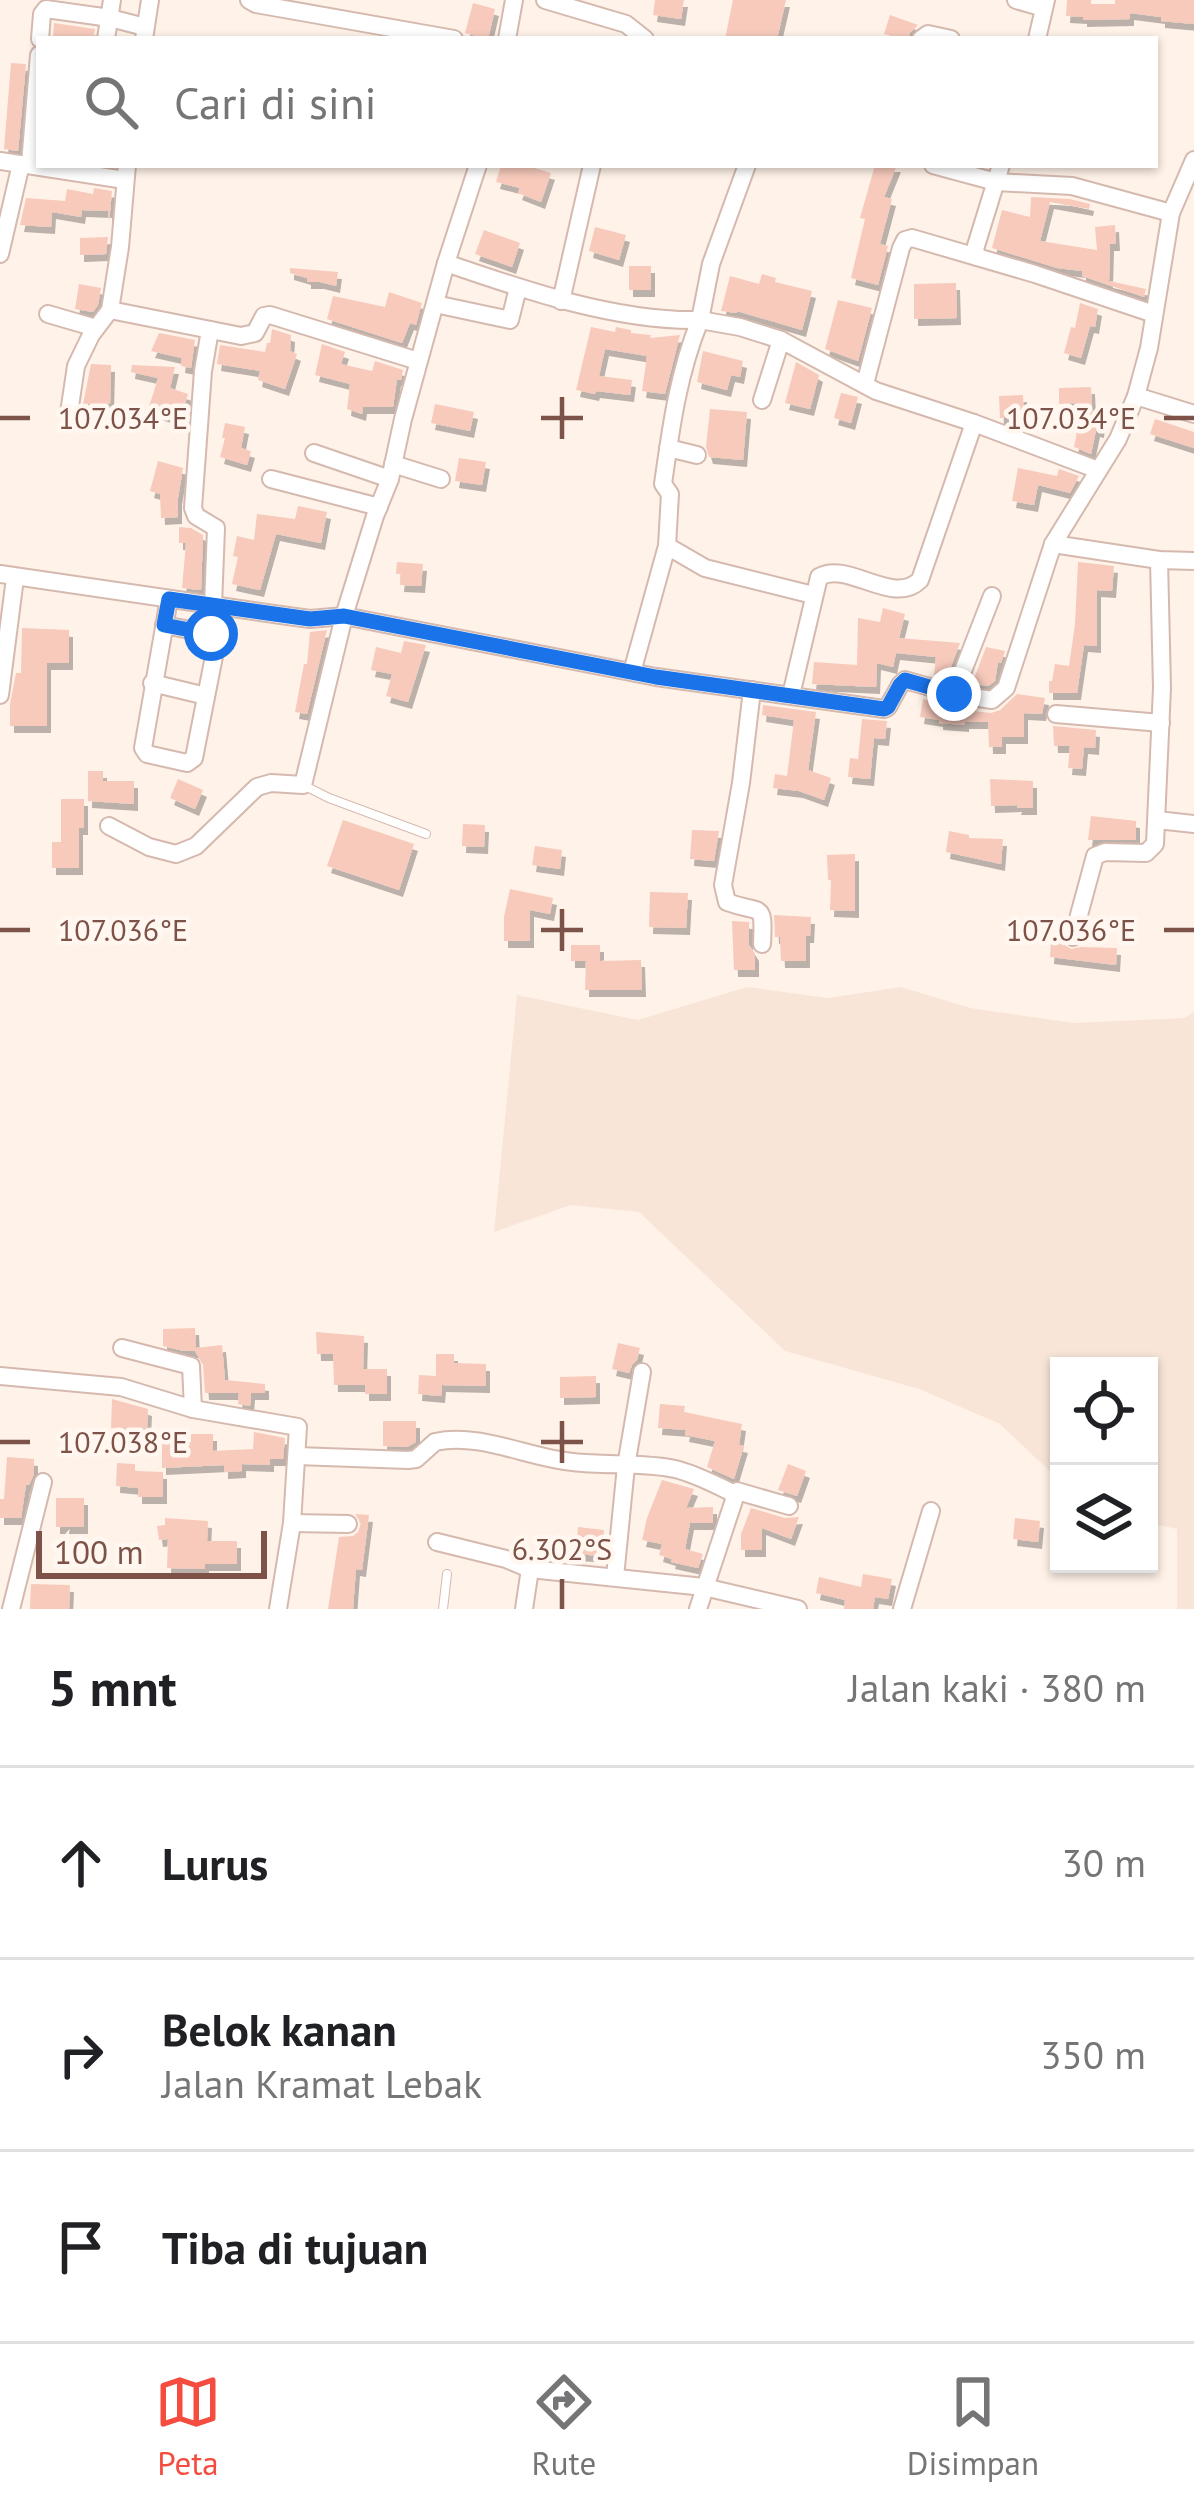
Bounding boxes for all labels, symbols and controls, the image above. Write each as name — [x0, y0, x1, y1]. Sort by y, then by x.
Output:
search box — [36, 36, 1158, 168]
icon: search — [78, 69, 144, 135]
text: Cari di sini — [174, 73, 377, 131]
text: 107.034°E — [58, 398, 188, 437]
text: 107.034°E — [1006, 398, 1136, 437]
route start — [184, 607, 238, 661]
route end — [927, 667, 981, 721]
text: 107.036°E — [58, 910, 188, 949]
text: 107.036°E — [1006, 910, 1136, 949]
map controls — [1050, 1357, 1158, 1573]
button: locate — [1050, 1357, 1158, 1465]
text: 107.038°E — [58, 1422, 188, 1461]
button: layers — [1050, 1465, 1158, 1573]
scale bar — [36, 1525, 267, 1578]
text: 6.302°S — [512, 1529, 612, 1568]
text: 100 m — [54, 1530, 144, 1573]
text: 5 mnt — [48, 1654, 176, 1720]
text: Jalan kaki · 380 m — [849, 1662, 1146, 1713]
icon: ahead — [48, 1830, 114, 1896]
text: Lurus — [162, 1834, 268, 1892]
text: 30 m — [1061, 1837, 1146, 1888]
text: Belok kanan — [162, 2000, 397, 2058]
icon: right — [48, 2022, 114, 2088]
text: 350 m — [1040, 2029, 1146, 2080]
text: Jalan Kramat Lebak — [162, 2058, 482, 2109]
icon: arrive — [48, 2214, 114, 2280]
text: Tiba di tujuan — [162, 2218, 428, 2276]
tab: Peta — [155, 2369, 221, 2484]
tab: Rute — [531, 2369, 597, 2484]
tab: Disimpan — [907, 2369, 1039, 2484]

